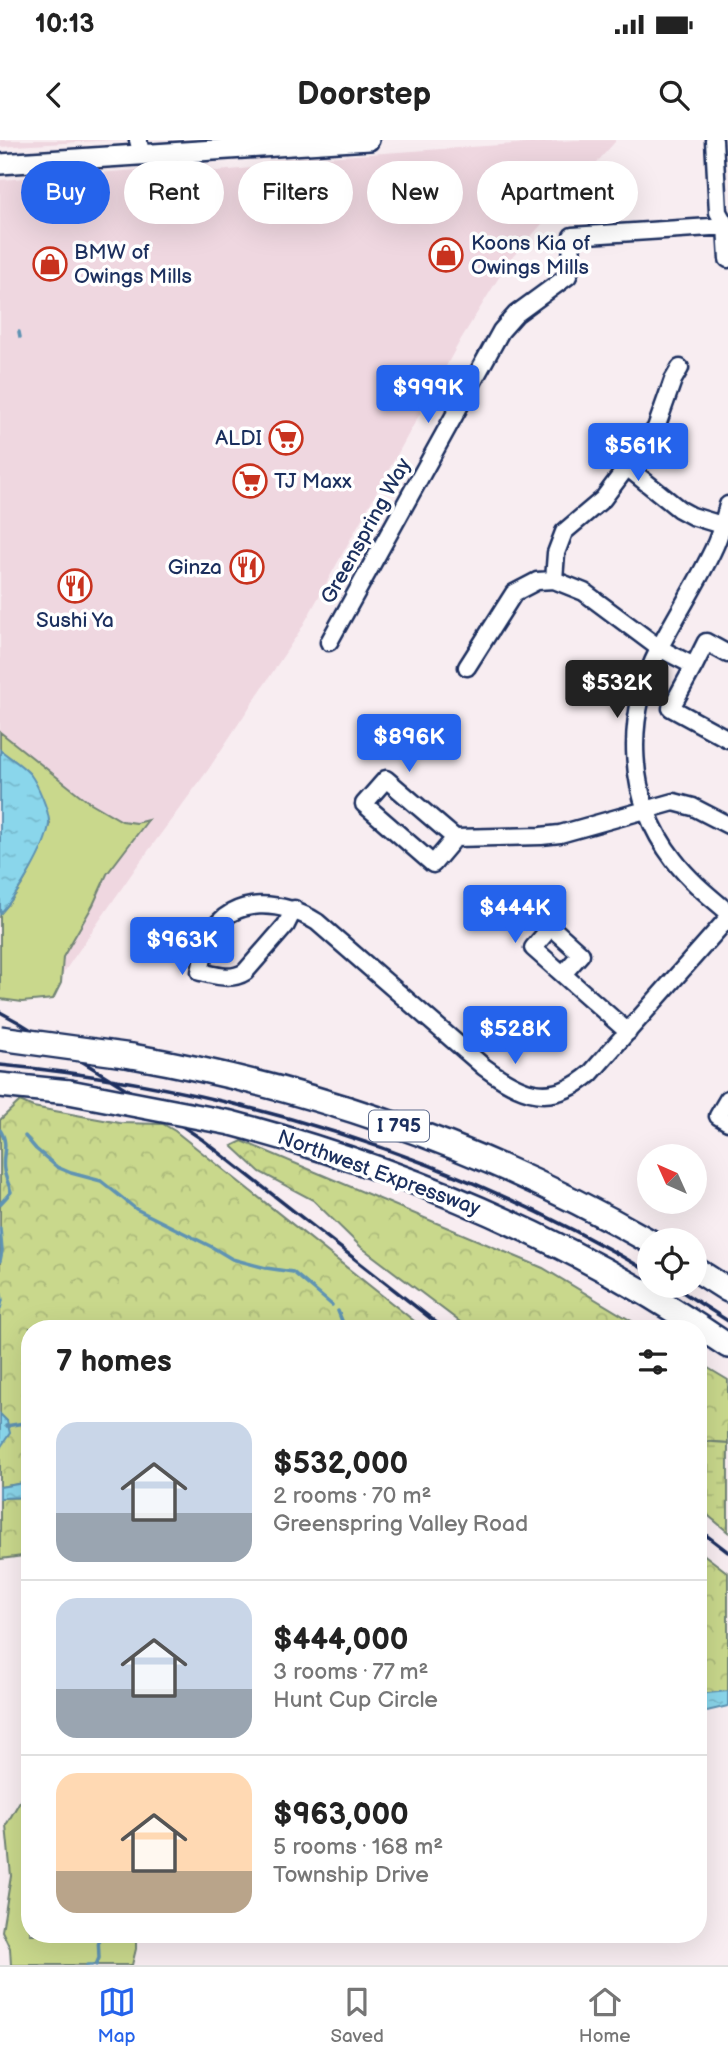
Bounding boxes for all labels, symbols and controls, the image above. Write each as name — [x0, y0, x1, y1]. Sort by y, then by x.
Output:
text: 10:13 — [35, 9, 95, 40]
text: Doorstep — [297, 75, 431, 114]
icon: back — [35, 76, 73, 114]
icon: search — [655, 76, 693, 114]
chip: Buy — [21, 161, 110, 224]
chip: Rent — [124, 161, 224, 224]
chip: Filters — [238, 161, 353, 224]
chip: New — [367, 161, 463, 224]
chip: Apartment — [477, 161, 638, 224]
place label: Koons Kia of Owings Mills — [471, 231, 591, 280]
shop icon: Koons Kia of Owings Mills — [427, 236, 465, 274]
place label: BMW of Owings Mills — [74, 240, 192, 289]
shop icon: BMW of Owings Mills — [31, 245, 69, 283]
pin: $999K — [379, 366, 477, 425]
text: $999K — [392, 374, 464, 402]
supermarket icon: ALDI — [267, 419, 305, 457]
pin: $561K — [589, 424, 687, 483]
place label: ALDI — [215, 426, 262, 451]
text: $561K — [604, 432, 672, 460]
street label: Greenspring Way — [316, 453, 417, 608]
supermarket icon: TJ Maxx — [231, 462, 269, 500]
place label: TJ Maxx — [274, 469, 352, 494]
restaurant icon: Ginza — [228, 548, 266, 586]
place label: Ginza — [168, 555, 222, 580]
restaurant icon: Sushi Ya — [56, 567, 94, 605]
place label: Sushi Ya — [36, 608, 114, 633]
pin: $532K — [568, 660, 666, 720]
text: $532K — [581, 669, 653, 697]
pin: $896K — [360, 714, 458, 774]
text: $896K — [373, 723, 445, 751]
pin: $444K — [466, 886, 564, 945]
text: $444K — [479, 894, 551, 922]
pin: $963K — [133, 918, 231, 977]
text: $963K — [146, 926, 218, 954]
pin: $528K — [466, 1006, 564, 1066]
text: $528K — [479, 1015, 551, 1043]
road number: I 795 — [369, 1110, 429, 1142]
street label: Northwest Expressway — [274, 1125, 484, 1221]
north arrow — [637, 1144, 707, 1214]
map controls — [637, 1144, 707, 1298]
button: locate — [637, 1228, 707, 1298]
icon: filters — [634, 1343, 672, 1381]
text: 7 homes — [56, 1344, 172, 1380]
text: $532,000 — [273, 1446, 408, 1482]
icon: home — [112, 1450, 196, 1534]
text: 2 rooms · 70 m² — [273, 1482, 432, 1510]
text: Greenspring Valley Road — [273, 1510, 528, 1538]
text: $444,000 — [273, 1622, 409, 1658]
icon: home — [112, 1626, 196, 1710]
text: 3 rooms · 77 m² — [273, 1658, 429, 1686]
text: Hunt Cup Circle — [273, 1686, 438, 1714]
text: $963,000 — [273, 1797, 409, 1833]
icon: home — [112, 1801, 196, 1885]
text: 5 rooms · 168 m² — [273, 1833, 443, 1861]
text: Township Drive — [273, 1861, 429, 1889]
tab: Map — [97, 1983, 136, 2048]
tab: Saved — [331, 1983, 384, 2048]
tab: Home — [579, 1983, 631, 2048]

